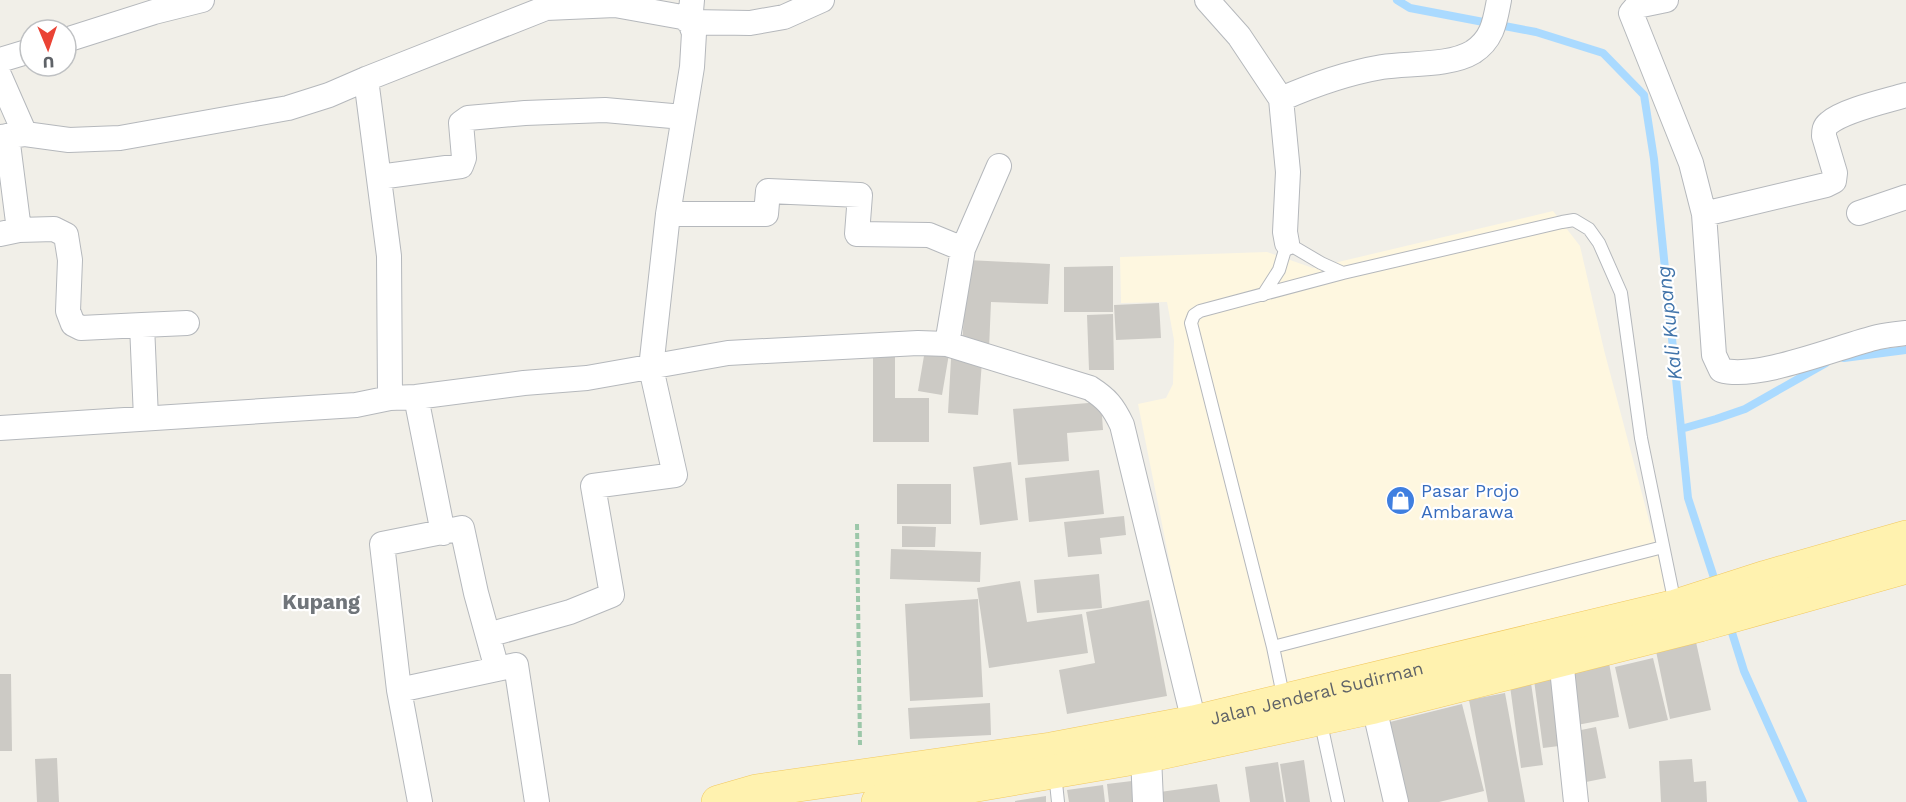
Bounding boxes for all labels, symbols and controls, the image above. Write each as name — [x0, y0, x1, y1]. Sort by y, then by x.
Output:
north arrow — [18, 18, 78, 78]
text: U — [42, 53, 55, 72]
water label: Kali Kupang — [1651, 264, 1687, 382]
place label: Pasar Projo Ambarawa — [1421, 480, 1519, 522]
shop icon: Pasar Projo Ambarawa — [1384, 484, 1416, 516]
district label: Kupang — [282, 589, 360, 614]
street label: Jalan Jenderal Sudirman — [1208, 657, 1425, 728]

